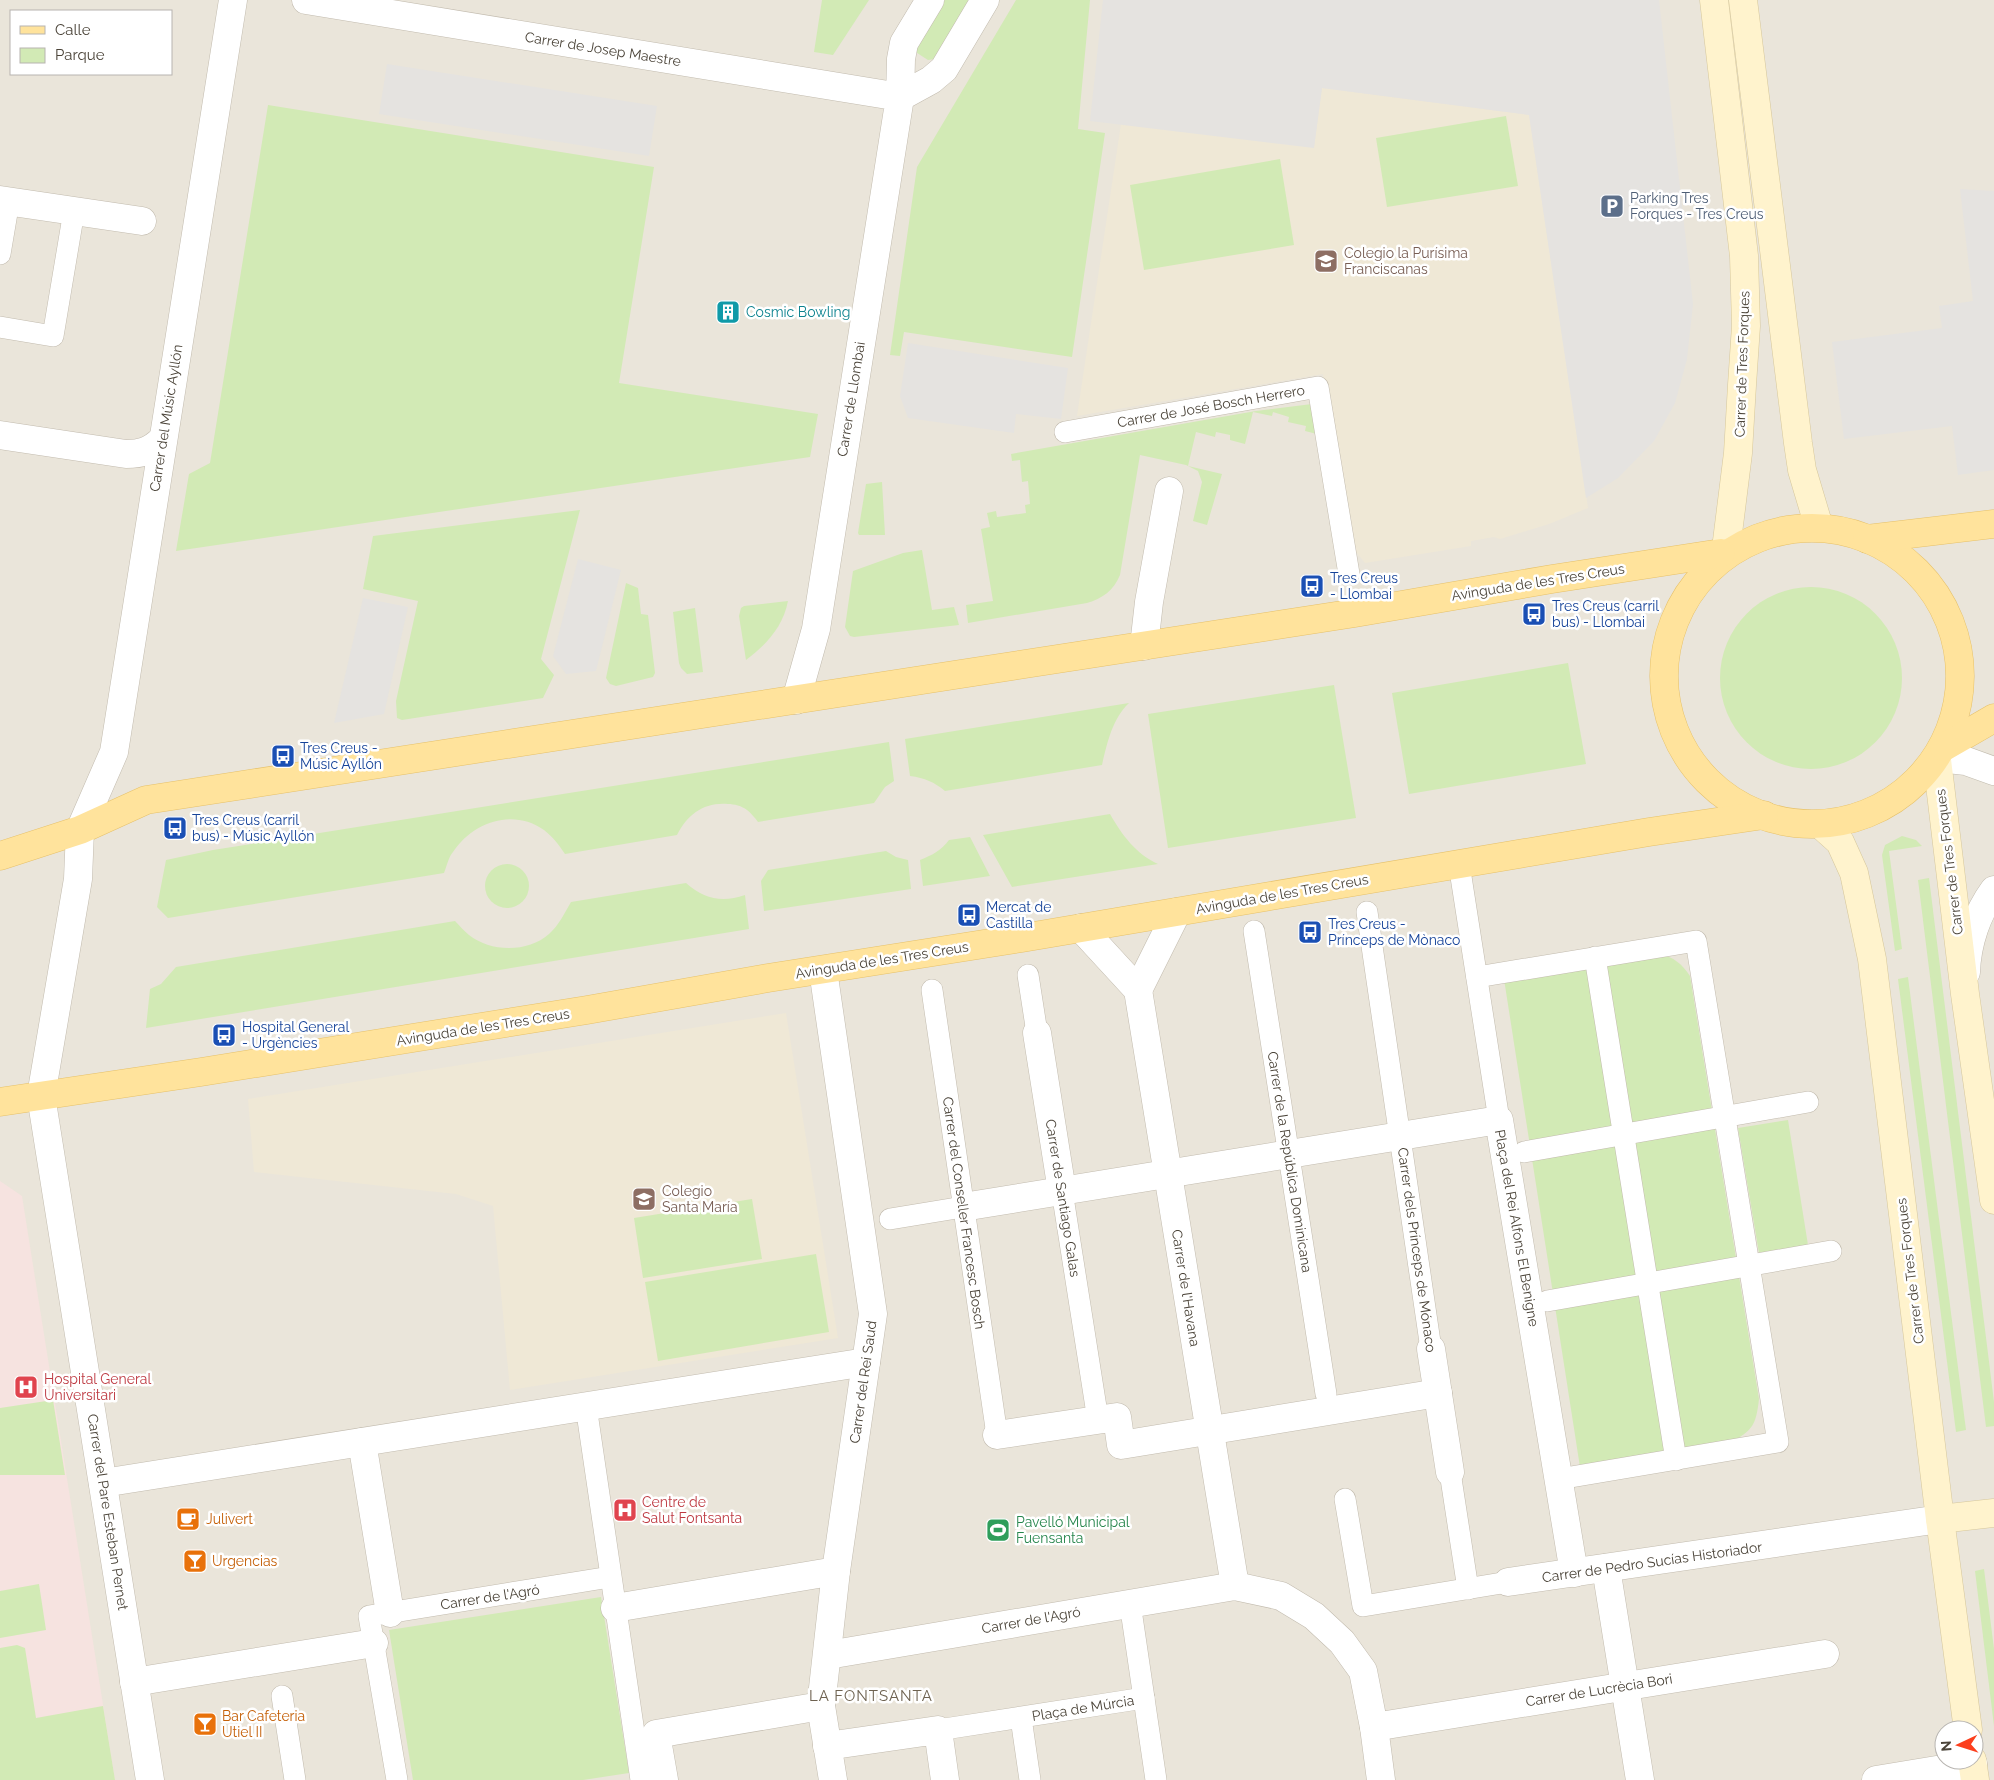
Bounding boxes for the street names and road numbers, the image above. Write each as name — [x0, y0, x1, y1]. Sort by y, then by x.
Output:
street label: Carrer de Josep Maestre — [524, 29, 682, 69]
street label: Carrer de Tres Forques — [1731, 290, 1753, 438]
street label: Carrer de Llombai — [834, 340, 868, 458]
street label: Carrer del Músic Ayllón — [146, 343, 186, 493]
street label: Carrer de José Bosch Herrero — [1116, 382, 1306, 430]
street label: Avinguda de les Tres Creus — [1450, 560, 1626, 604]
street label: Carrer de Tres Forques — [1932, 788, 1966, 936]
street label: Avinguda de les Tres Creus — [1194, 871, 1370, 917]
street label: Avinguda de les Tres Creus — [794, 938, 970, 982]
street label: Avinguda de les Tres Creus — [395, 1005, 571, 1049]
street label: Carrer de la República Dominicana — [1265, 1050, 1315, 1274]
street label: Carrer del Conseller Francesc Bosch — [940, 1096, 988, 1330]
street label: Carrer de Santiago Galas — [1043, 1118, 1083, 1278]
street label: Plaça del Rei Alfons El Benigne — [1492, 1128, 1542, 1328]
street label: Carrer dels Prínceps de Mónaco — [1395, 1147, 1439, 1353]
street label: Carrer de Tres Forques — [1893, 1197, 1927, 1345]
street label: Carrer de l'Havana — [1169, 1228, 1203, 1348]
street label: Carrer del Rei Saud — [846, 1319, 880, 1445]
street label: Carrer del Pare Esteban Pernet — [85, 1413, 131, 1612]
street label: Carrer de Pedro Sucías Historiador — [1541, 1539, 1763, 1585]
street label: Carrer de l'Agró — [439, 1581, 541, 1613]
street label: Carrer de l'Agró — [980, 1603, 1082, 1637]
street label: Carrer de Lucrècia Bori — [1525, 1670, 1673, 1710]
street label: Plaça de Múrcia — [1031, 1692, 1135, 1724]

